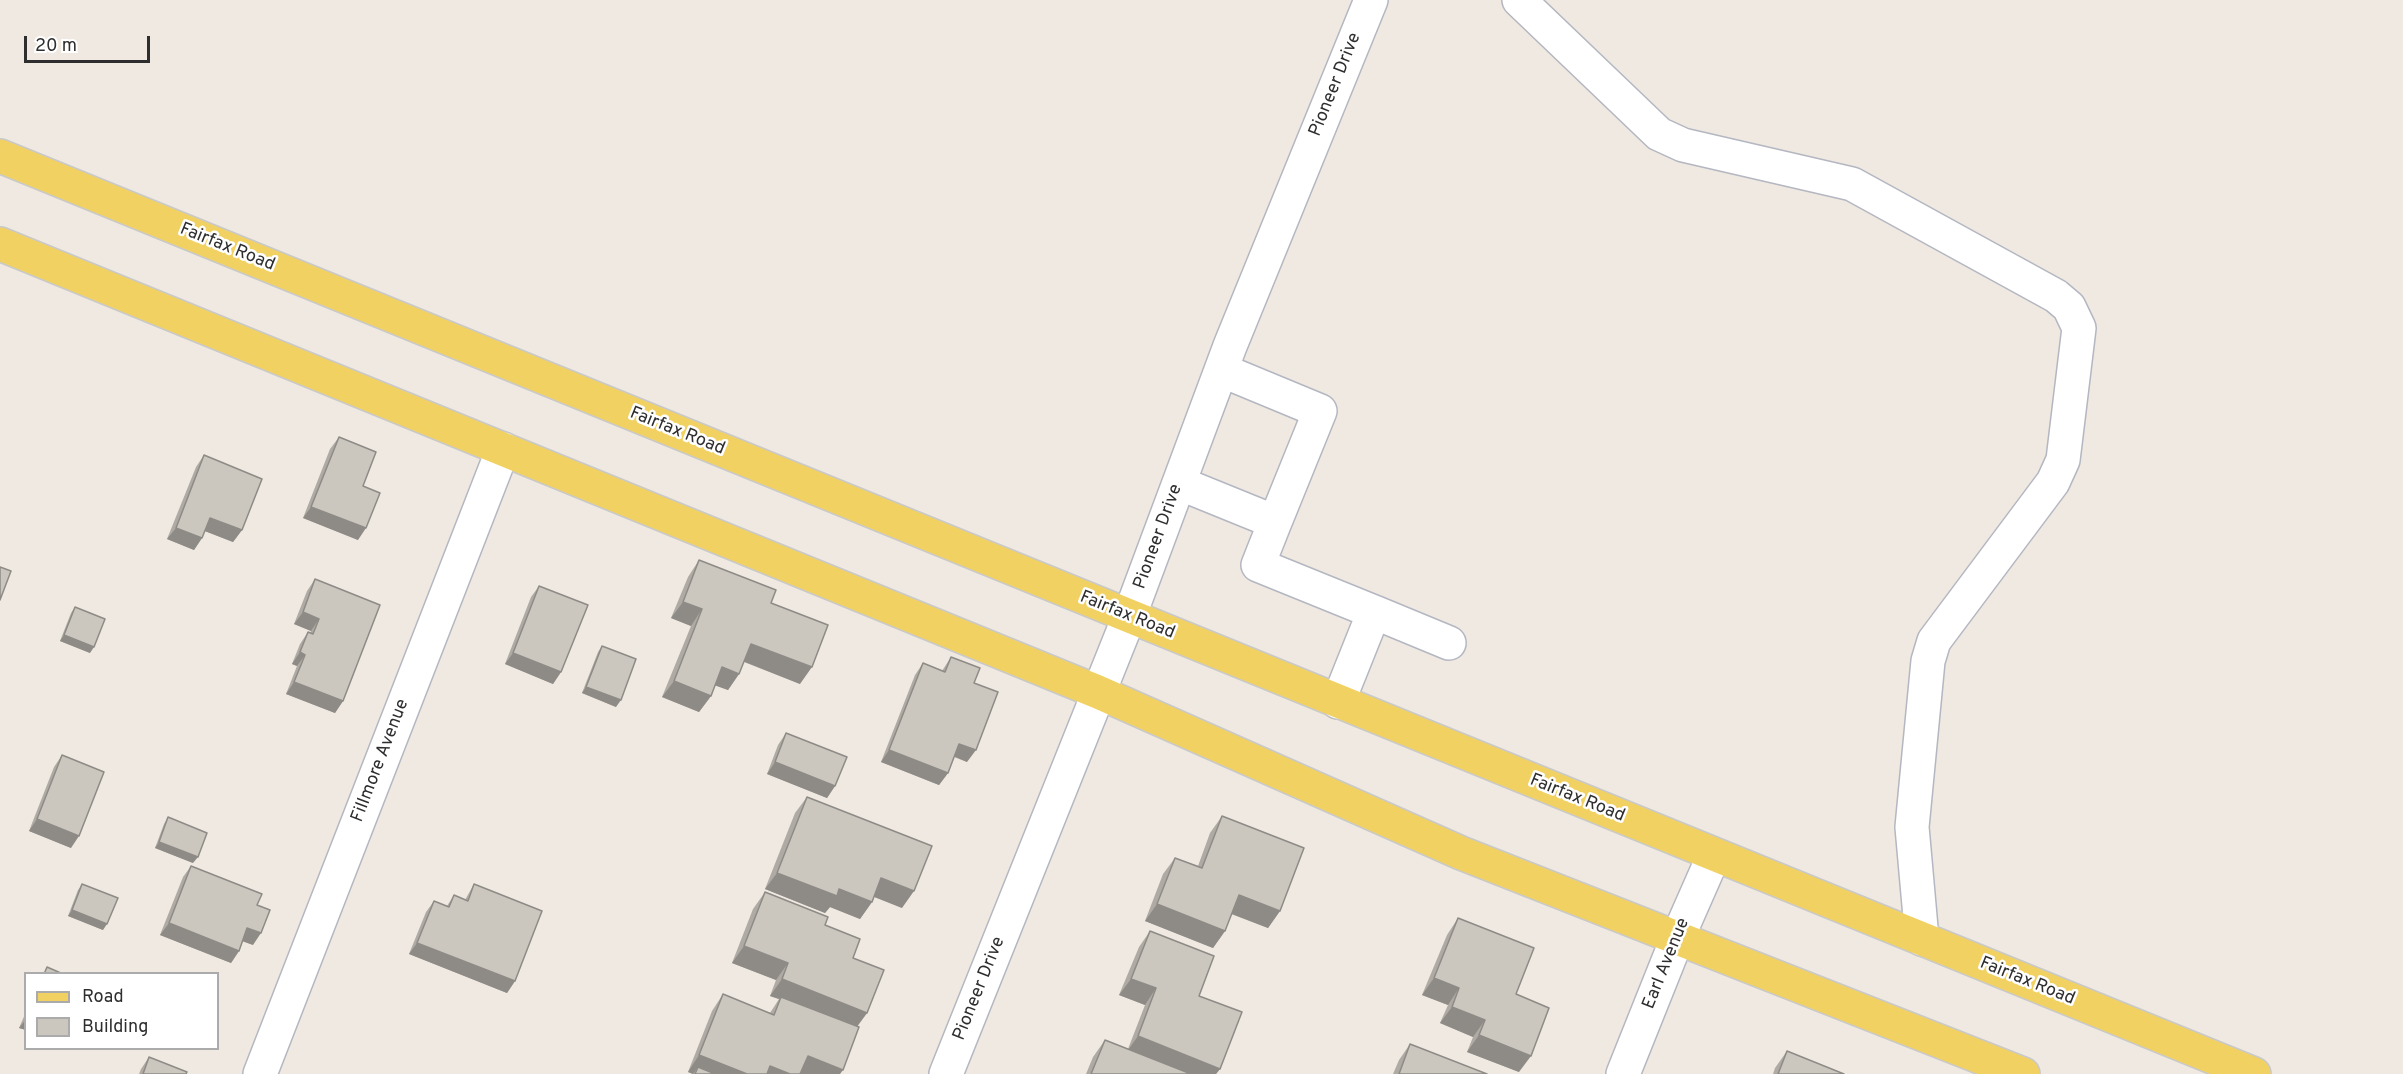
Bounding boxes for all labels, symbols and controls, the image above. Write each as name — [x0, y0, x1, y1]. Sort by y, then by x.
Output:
scale bar — [27, 24, 153, 62]
street label: Pioneer Drive — [1305, 30, 1367, 140]
text: 20 m — [35, 35, 77, 58]
street label: Fairfax Road — [176, 219, 278, 277]
street label: Fairfax Road — [626, 403, 728, 461]
street label: Pioneer Drive — [1130, 482, 1188, 592]
street label: Fairfax Road — [1076, 587, 1178, 645]
street label: Fillmore Avenue — [348, 696, 414, 826]
street label: Fairfax Road — [1526, 770, 1628, 828]
street label: Earl Avenue — [1639, 915, 1695, 1013]
street label: Pioneer Drive — [949, 934, 1011, 1044]
street label: Fairfax Road — [1976, 953, 2078, 1011]
legend — [24, 972, 219, 1050]
text: Road — [82, 986, 124, 1009]
text: Building — [82, 1016, 148, 1039]

